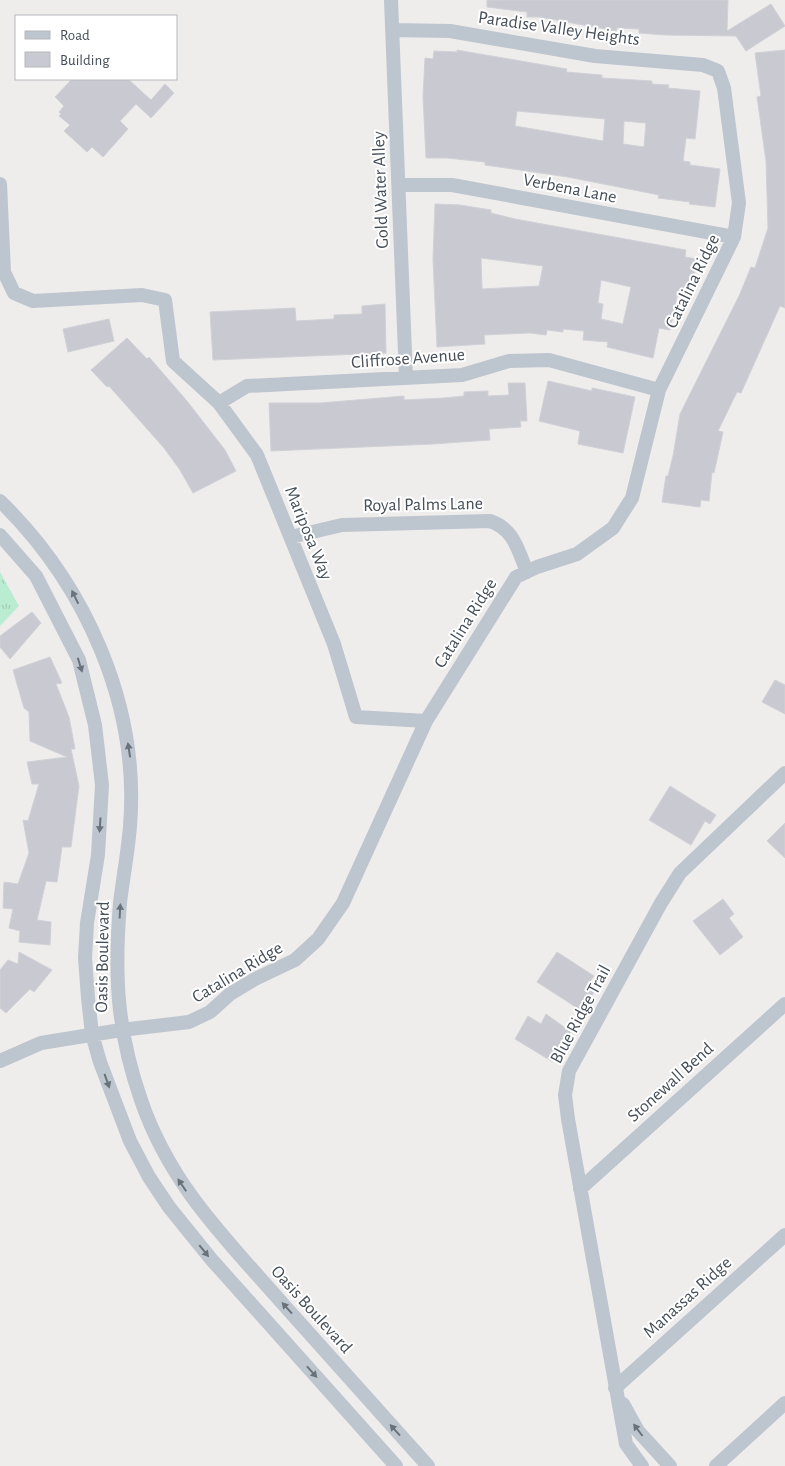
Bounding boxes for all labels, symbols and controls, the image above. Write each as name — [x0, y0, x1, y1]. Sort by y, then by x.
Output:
street label: Paradise Valley Heights — [477, 9, 641, 49]
legend — [15, 15, 178, 80]
text: Road — [60, 28, 90, 43]
text: Building — [60, 53, 110, 68]
street label: Gold Water Alley — [370, 131, 392, 249]
street label: Verbena Lane — [522, 171, 618, 207]
street label: Catalina Ridge — [662, 232, 723, 331]
street label: Cliffrose Avenue — [351, 346, 466, 372]
street label: Mariposa Way — [281, 484, 335, 583]
street label: Royal Palms Lane — [363, 495, 483, 515]
street label: Catalina Ridge — [431, 576, 500, 671]
one-way arrow — [71, 590, 79, 604]
one-way arrow — [76, 657, 84, 672]
one-way arrow — [124, 741, 132, 757]
one-way arrow — [95, 817, 103, 833]
street label: Oasis Boulevard — [93, 901, 113, 1013]
one-way arrow — [116, 903, 124, 919]
street label: Catalina Ridge — [189, 939, 286, 1007]
street label: Blue Ridge Trail — [547, 962, 614, 1067]
street label: Stonewall Bend — [624, 1040, 717, 1126]
one-way arrow — [104, 1073, 111, 1088]
one-way arrow — [177, 1178, 187, 1191]
one-way arrow — [199, 1244, 210, 1257]
street label: Manassas Ridge — [640, 1254, 735, 1342]
street label: Oasis Boulevard — [267, 1262, 355, 1357]
one-way arrow — [281, 1303, 293, 1315]
one-way arrow — [306, 1366, 318, 1378]
one-way arrow — [633, 1423, 643, 1437]
one-way arrow — [389, 1424, 401, 1436]

